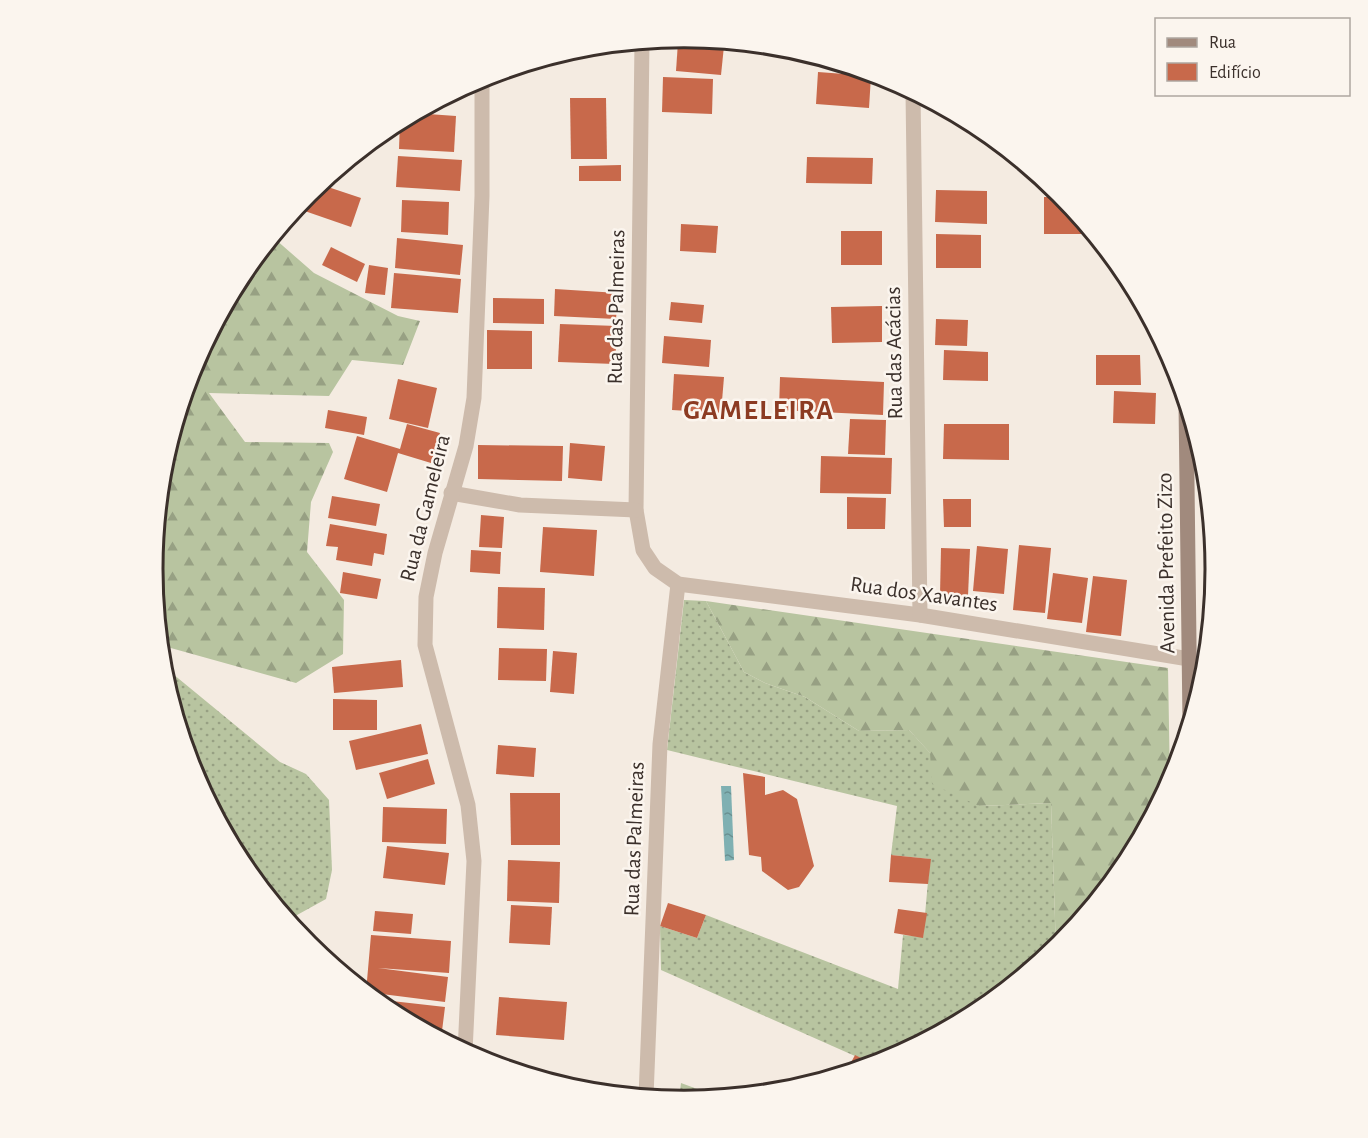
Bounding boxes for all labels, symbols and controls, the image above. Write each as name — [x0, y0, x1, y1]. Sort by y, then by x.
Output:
legend — [1155, 18, 1350, 96]
text: Rua — [1209, 34, 1236, 52]
text: Edifício — [1209, 64, 1261, 82]
street label: Rua das Palmeiras — [604, 229, 628, 385]
street label: Rua das Acácias — [882, 286, 906, 420]
district label: GAMELEIRA — [683, 397, 835, 425]
street label: Rua da Gameleira — [396, 432, 454, 584]
street label: Avenida Prefeito Zizo — [1153, 472, 1179, 654]
street label: Rua dos Xavantes — [849, 573, 999, 615]
street label: Rua das Palmeiras — [620, 761, 648, 917]

